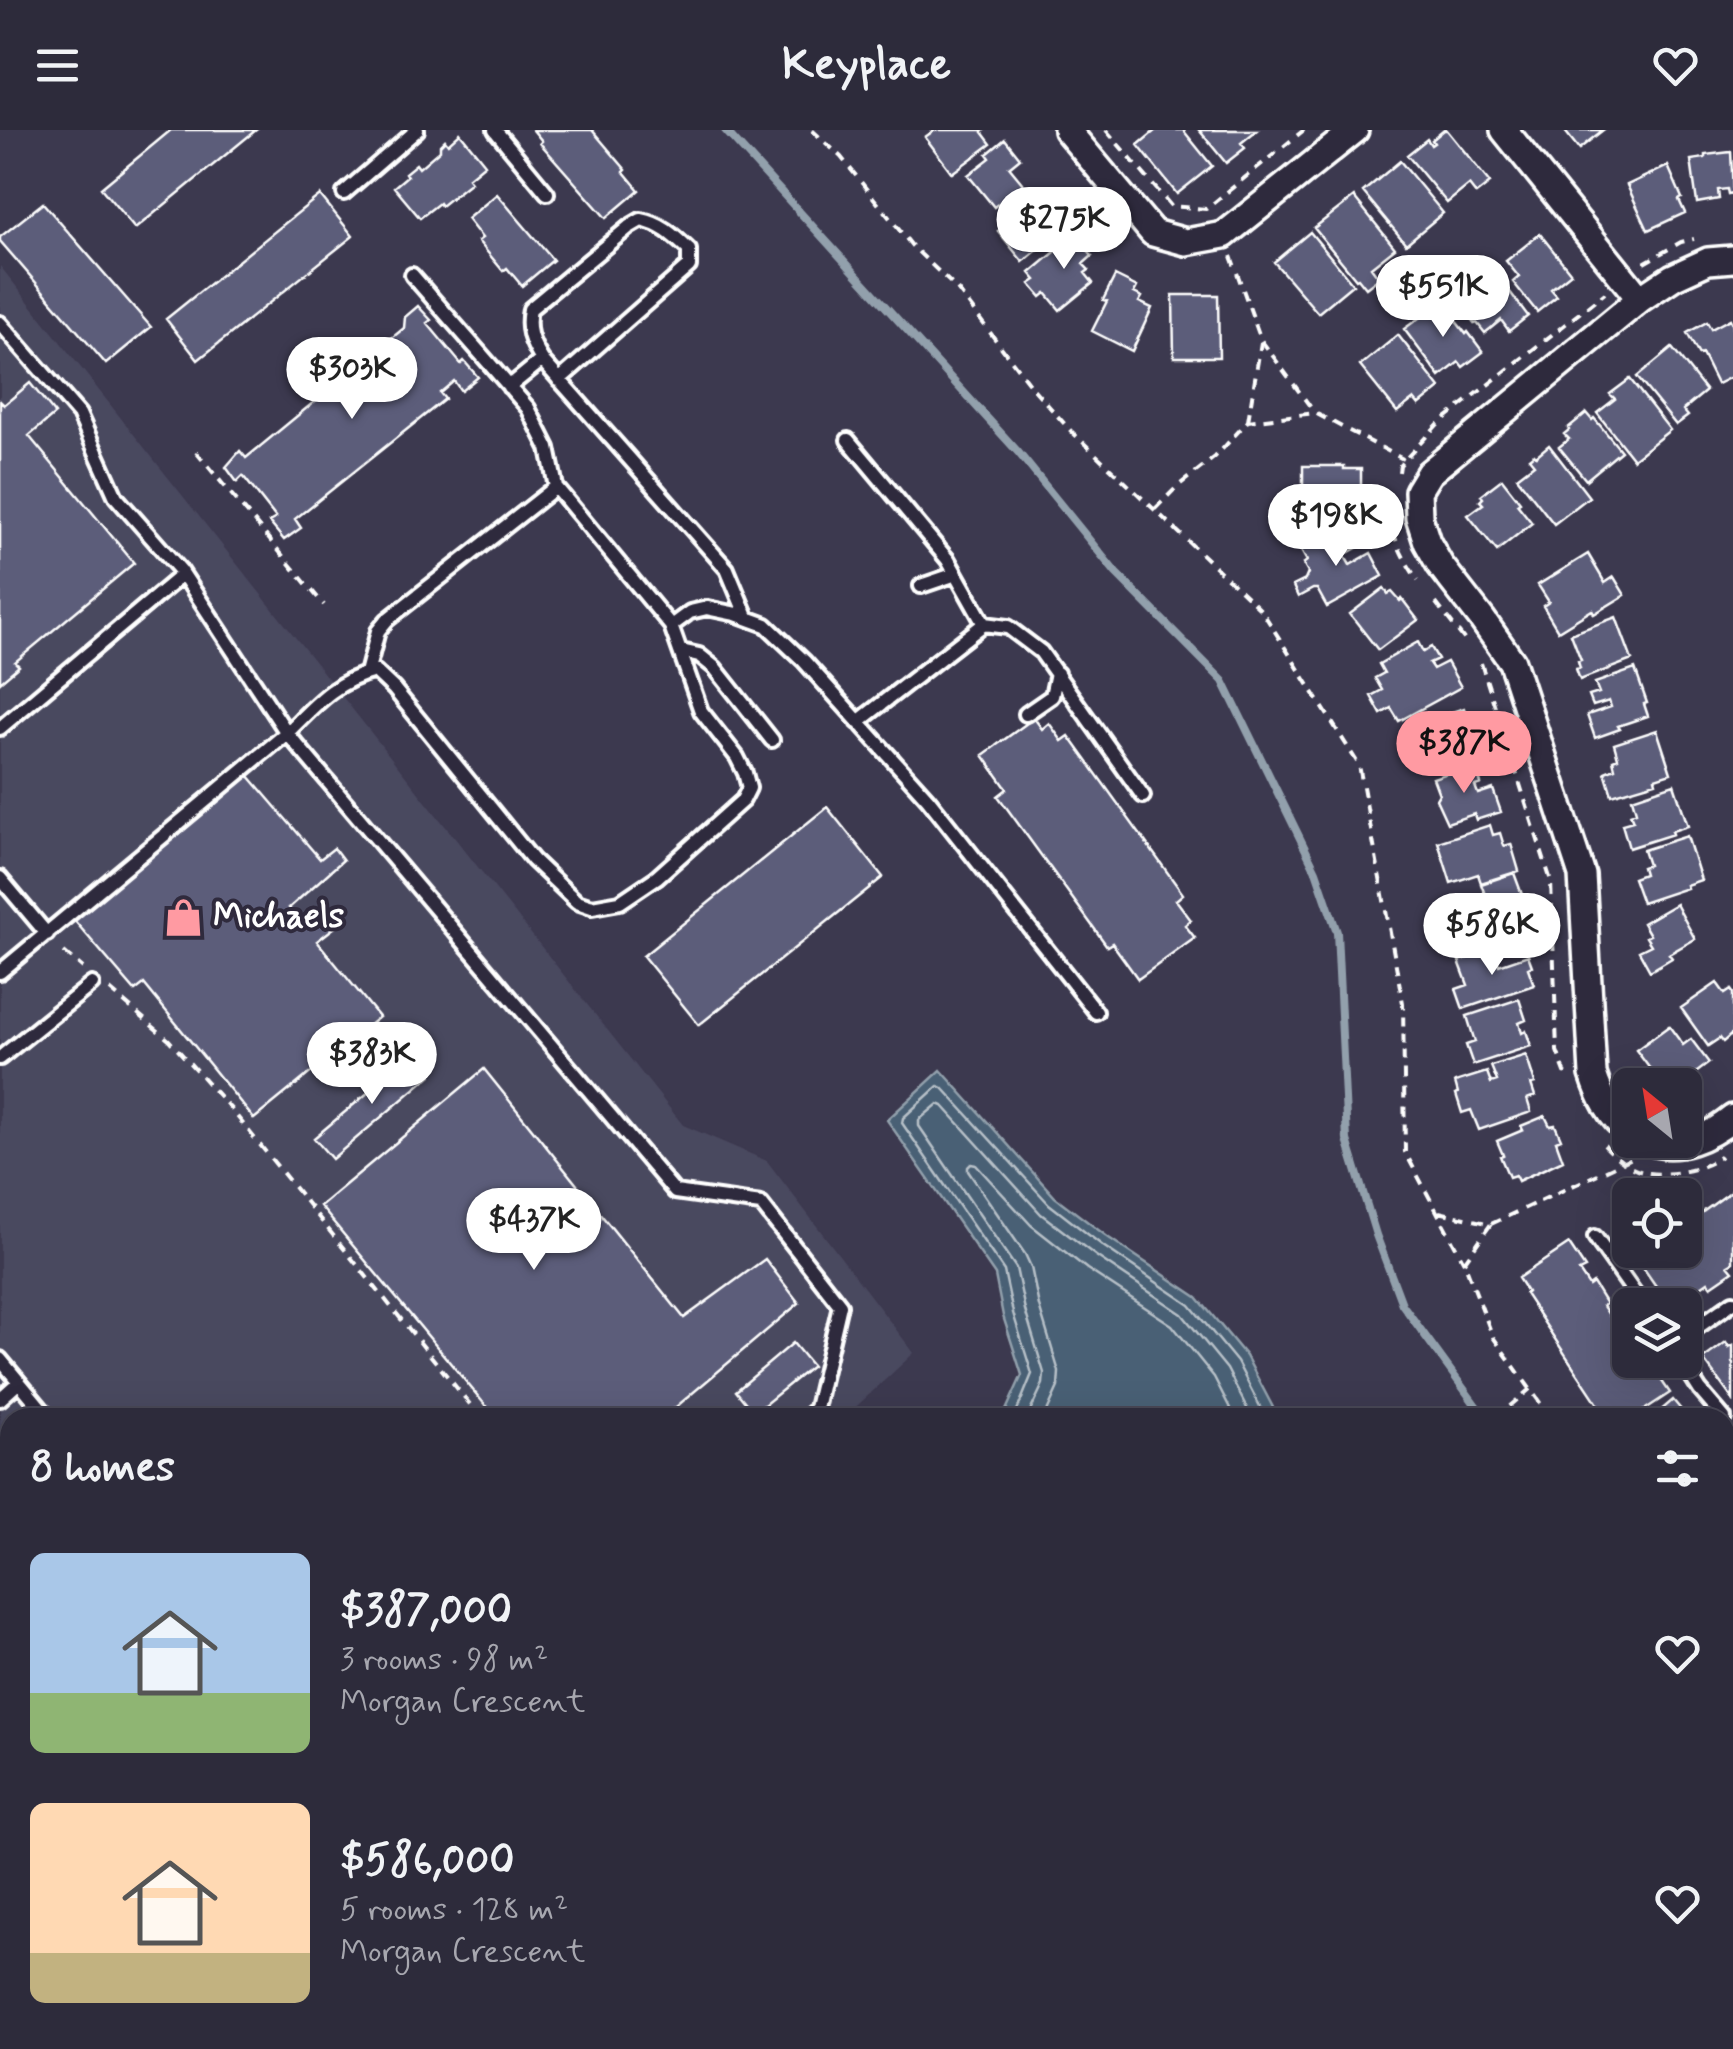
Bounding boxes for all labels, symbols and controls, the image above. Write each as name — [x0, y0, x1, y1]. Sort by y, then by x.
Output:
text: Keyplace — [782, 36, 951, 95]
icon: menu — [30, 38, 85, 93]
icon: heart — [1648, 38, 1703, 93]
pin: $275K — [994, 187, 1134, 272]
text: $275K — [1019, 198, 1109, 240]
pin: $551K — [1373, 255, 1513, 340]
text: $551K — [1398, 266, 1488, 308]
pin: $303K — [282, 337, 422, 422]
text: $303K — [308, 348, 396, 390]
pin: $198K — [1266, 484, 1406, 569]
text: $198K — [1290, 495, 1382, 537]
pin: $387K — [1394, 711, 1534, 796]
text: $387K — [1418, 722, 1510, 764]
pin: $586K — [1422, 893, 1562, 978]
place label: Michaels — [213, 894, 344, 940]
shop icon: Michaels — [162, 896, 204, 938]
text: $586K — [1445, 904, 1539, 946]
pin: $383K — [302, 1022, 442, 1107]
text: $383K — [329, 1033, 415, 1075]
north arrow — [1612, 1068, 1702, 1158]
map controls — [1612, 1068, 1702, 1378]
button: locate — [1612, 1178, 1702, 1268]
pin: $437K — [464, 1188, 604, 1273]
text: $437K — [488, 1199, 580, 1241]
button: layers — [1612, 1288, 1702, 1378]
text: 8 homes — [30, 1441, 175, 1496]
icon: filters — [1650, 1441, 1705, 1496]
text: $387,000 — [340, 1584, 512, 1639]
icon: home — [110, 1593, 230, 1713]
icon: heart — [1650, 1626, 1705, 1681]
text: 3 rooms · 98 m² — [340, 1639, 548, 1681]
text: Morgan Crescent — [340, 1681, 585, 1723]
text: $586,000 — [340, 1834, 515, 1889]
icon: home — [110, 1843, 230, 1963]
icon: heart — [1650, 1876, 1705, 1931]
text: 5 rooms · 128 m² — [340, 1889, 568, 1931]
text: Morgan Crescent — [340, 1931, 585, 1973]

